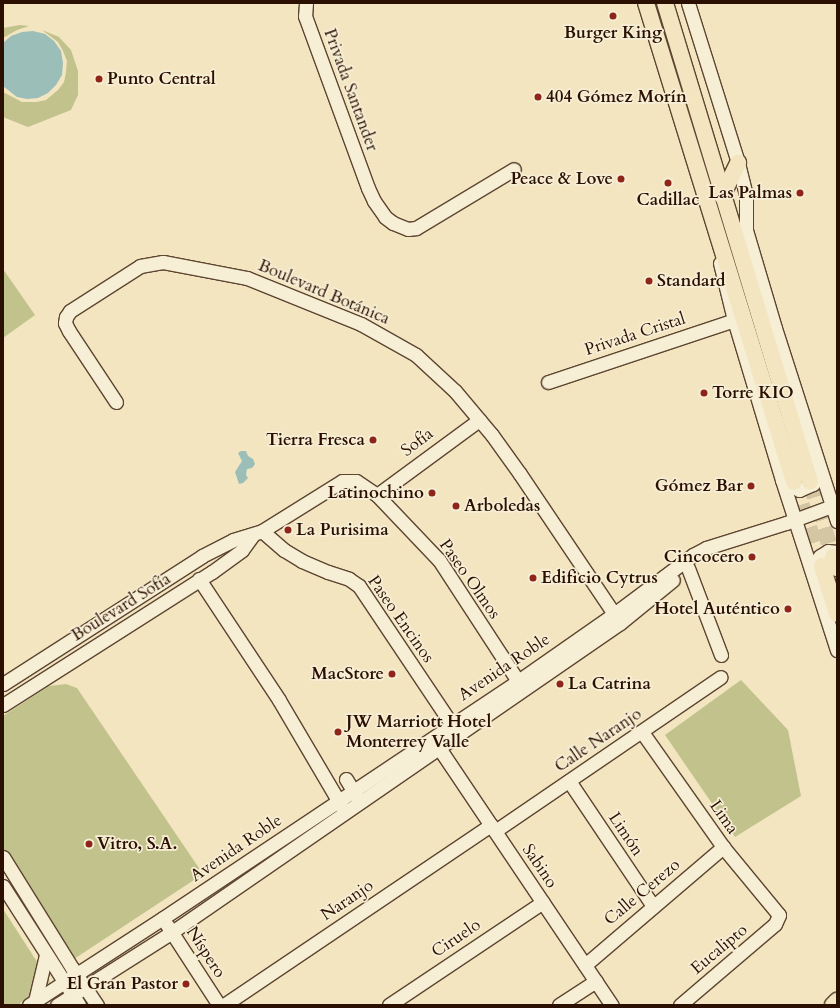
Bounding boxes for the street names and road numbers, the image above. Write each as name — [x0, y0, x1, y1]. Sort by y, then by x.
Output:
street label: Privada Santander — [319, 26, 383, 154]
street label: Boulevard Botánica — [255, 255, 393, 329]
street label: Privada Cristal — [582, 308, 688, 360]
street label: Sofía — [397, 423, 437, 461]
street label: Paseo Olmos — [435, 535, 505, 623]
street label: Boulevard Sofía — [68, 568, 174, 646]
street label: Paseo Encinos — [363, 571, 439, 667]
street label: Avenida Roble — [454, 629, 554, 705]
street label: Calle Naranjo — [551, 703, 645, 777]
street label: Lima — [705, 796, 743, 838]
street label: Limón — [604, 808, 648, 860]
street label: Avenida Roble — [186, 810, 286, 886]
street label: Sabino — [518, 840, 562, 892]
street label: Calle Cerezo — [600, 854, 684, 930]
street label: Naranjo — [317, 875, 377, 925]
street label: Ciruelo — [428, 914, 484, 962]
street label: Eucalipto — [687, 919, 751, 979]
street label: Níspero — [182, 922, 230, 982]

